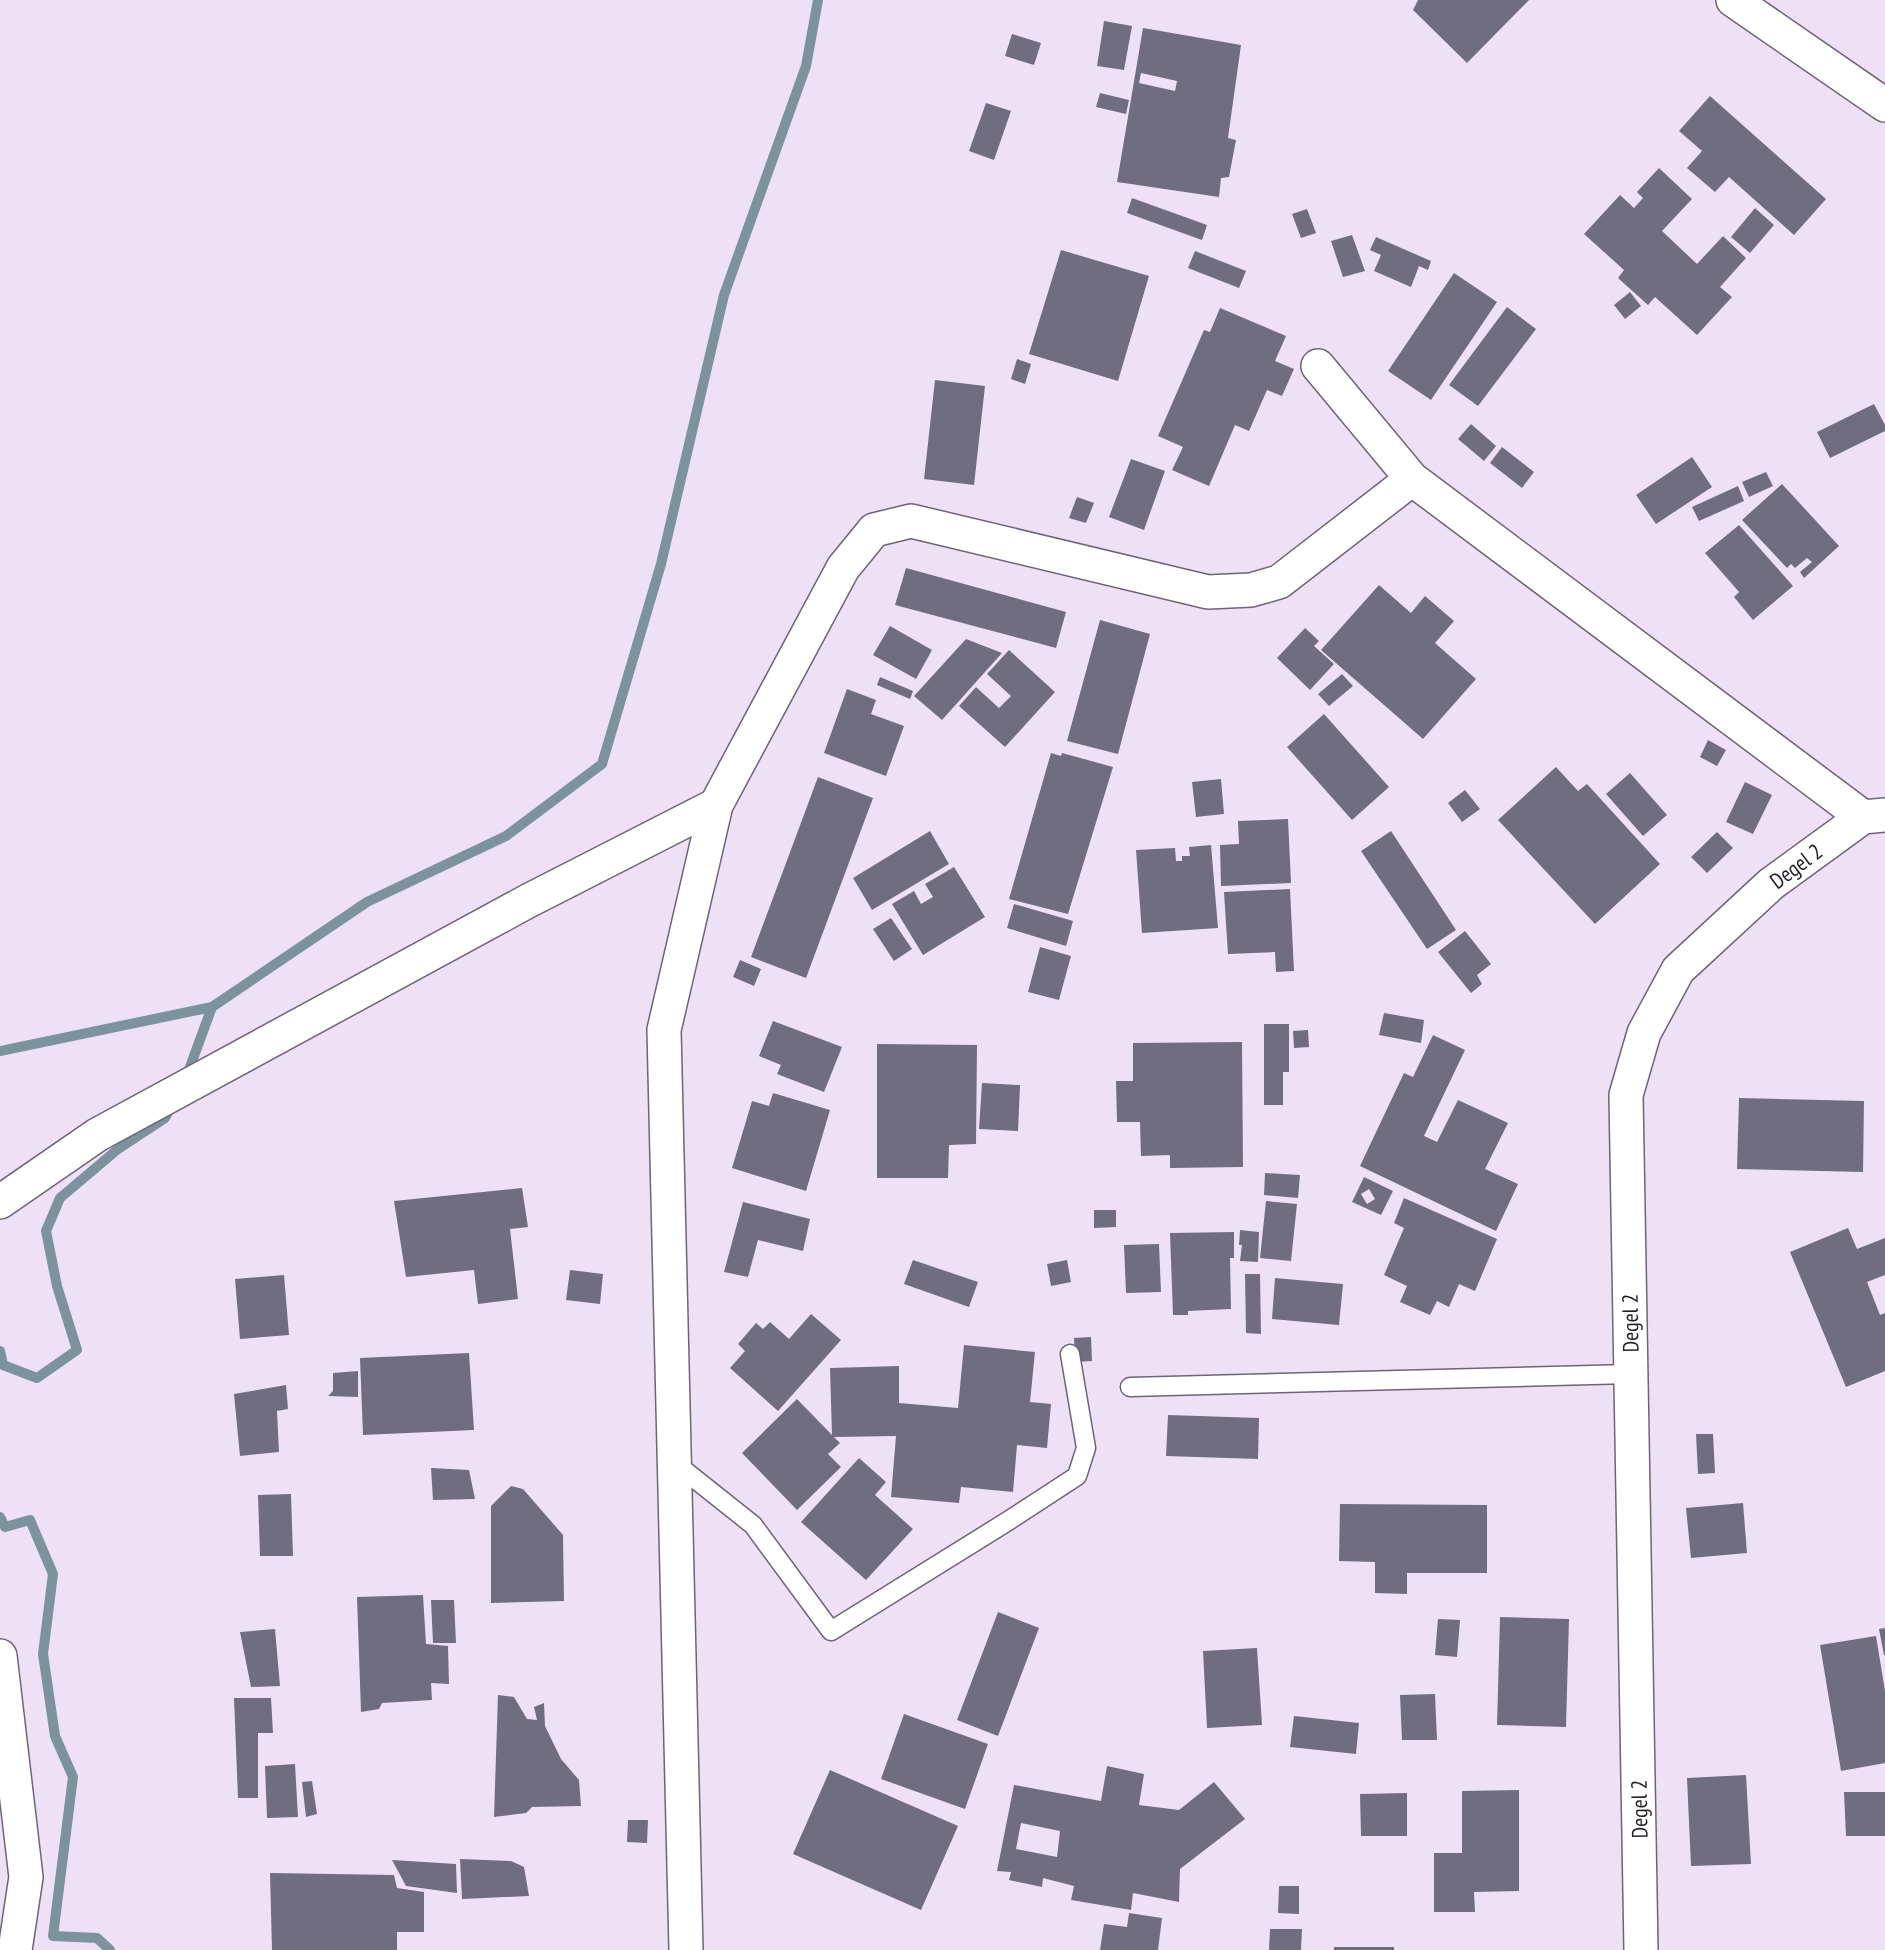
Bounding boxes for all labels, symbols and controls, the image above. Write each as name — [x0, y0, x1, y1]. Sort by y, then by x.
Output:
street label: Degel 2 — [1764, 837, 1828, 895]
street label: Degel 2 — [1615, 1293, 1645, 1353]
street label: Degel 2 — [1624, 1779, 1654, 1839]

